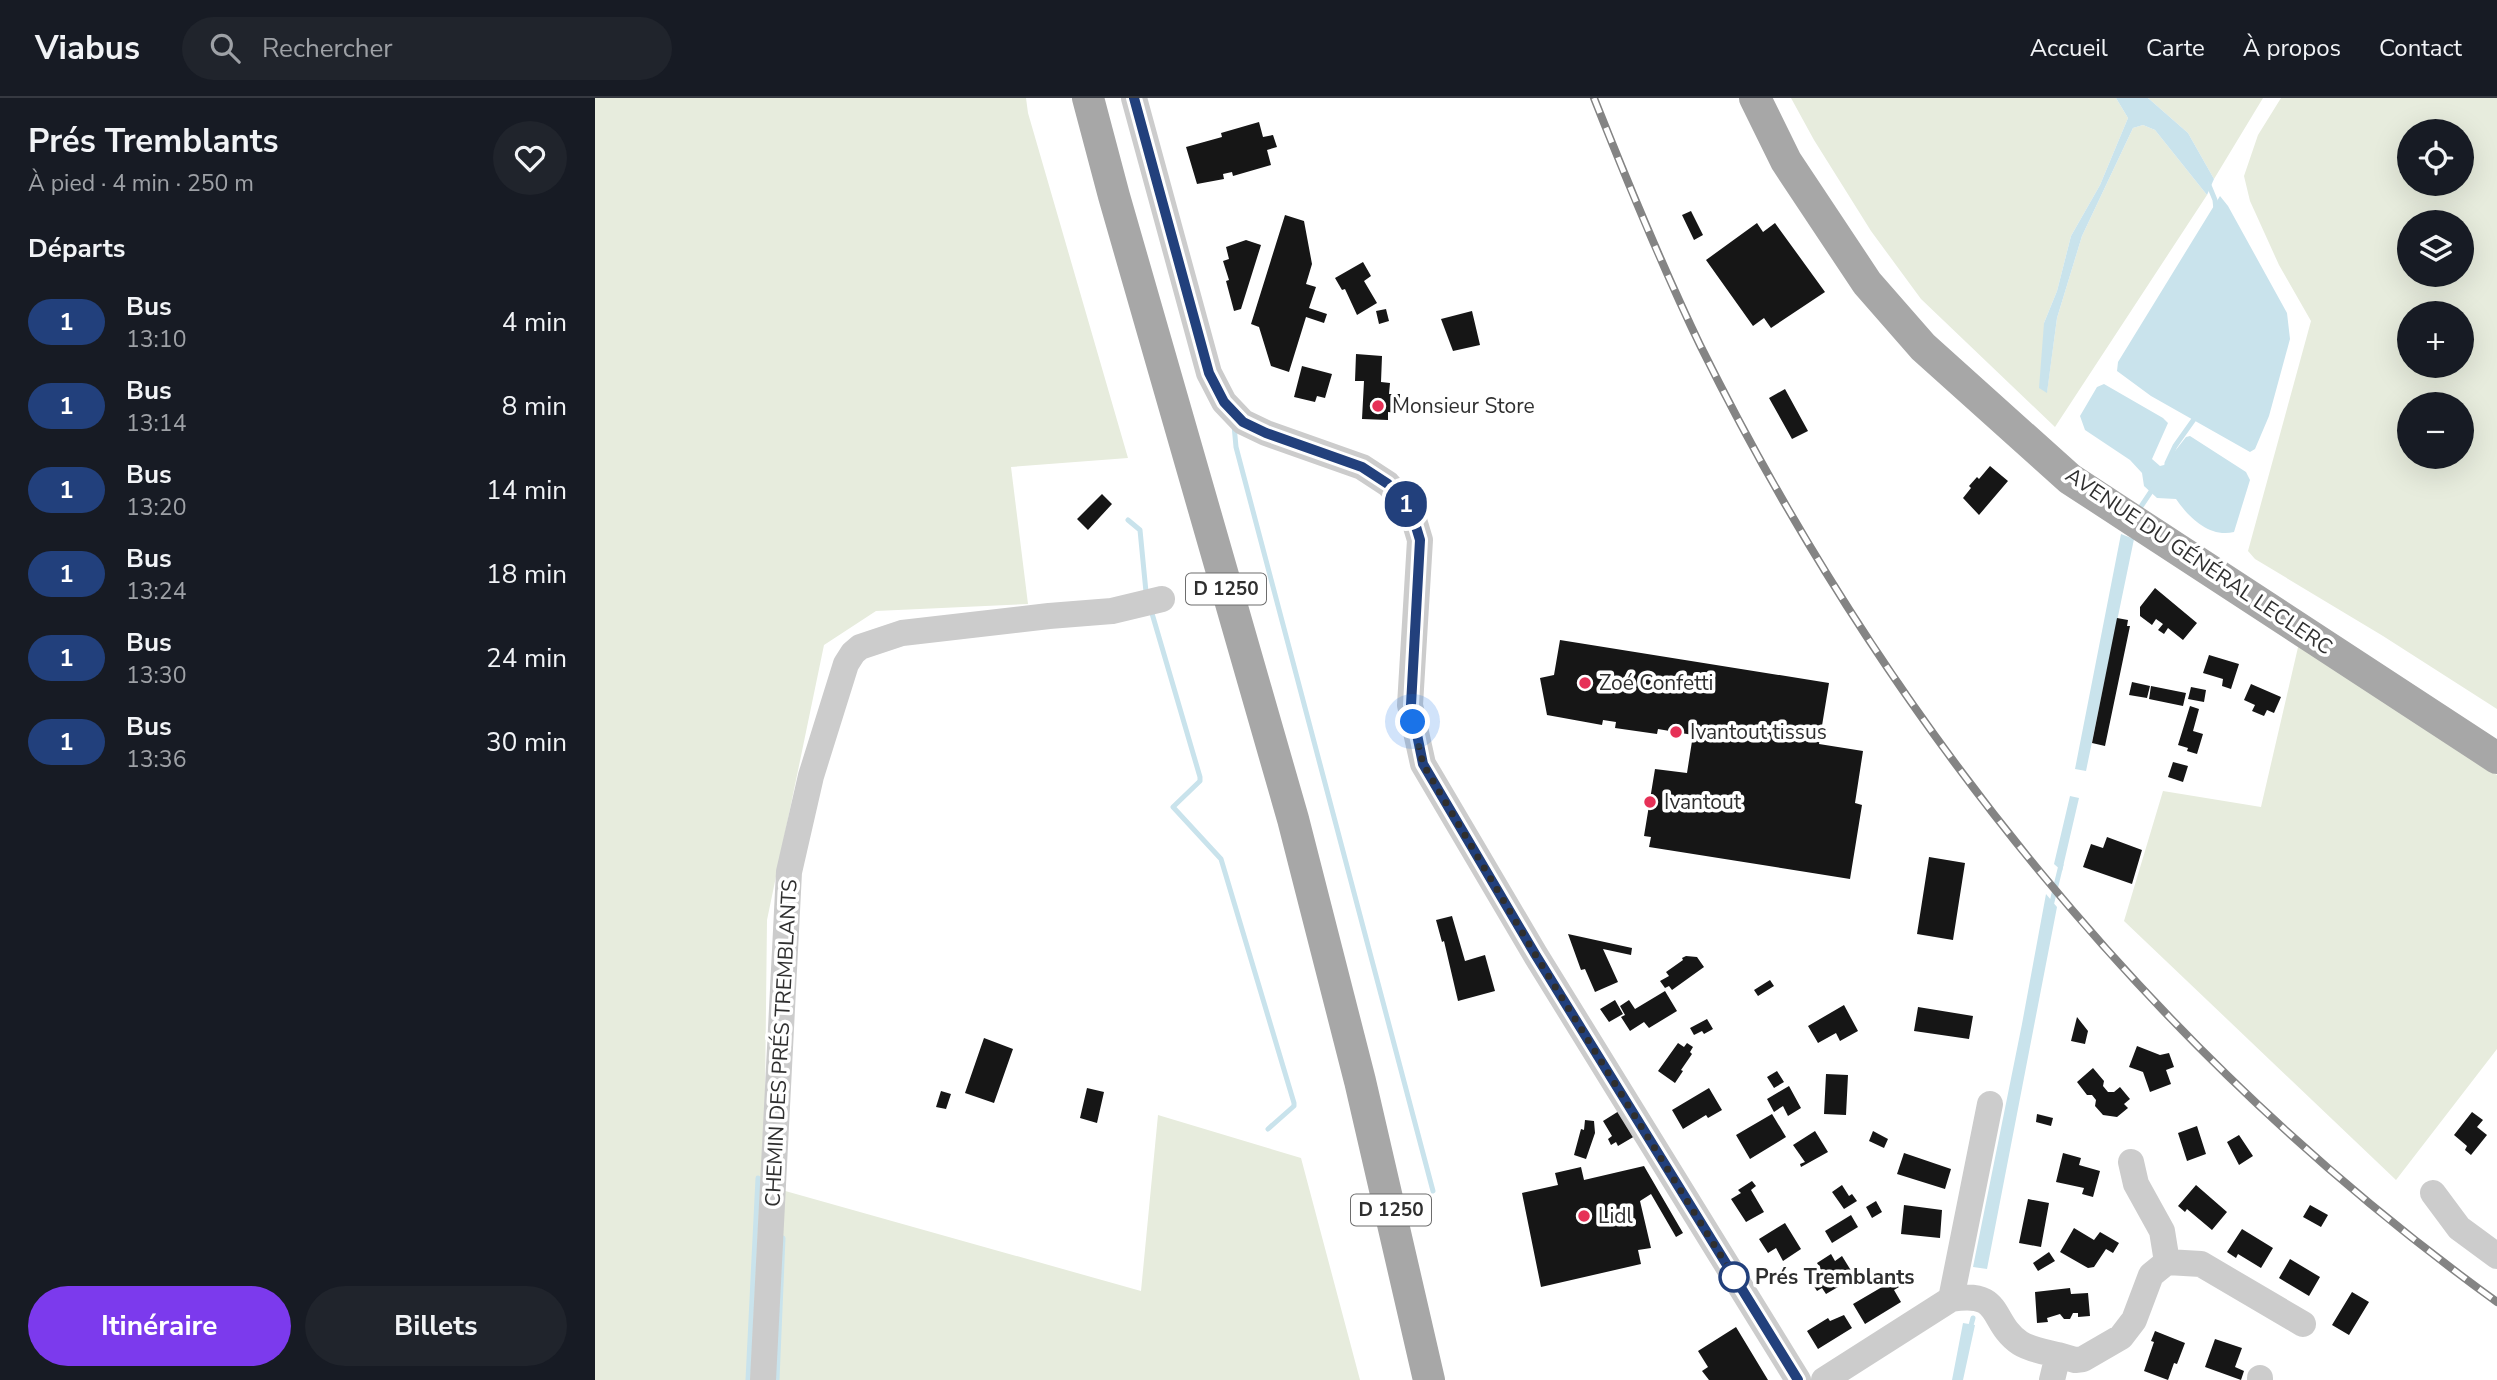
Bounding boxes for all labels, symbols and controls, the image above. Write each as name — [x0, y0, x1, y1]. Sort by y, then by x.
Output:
search box — [182, 17, 672, 80]
text: Viabus — [35, 26, 140, 71]
icon: search — [206, 29, 244, 67]
text: Rechercher — [262, 31, 393, 66]
text: Accueil — [2030, 32, 2108, 64]
text: Carte — [2146, 32, 2205, 64]
text: À propos — [2243, 32, 2341, 64]
text: Contact — [2379, 32, 2462, 64]
text: Prés Tremblants — [28, 119, 279, 164]
map controls — [2397, 119, 2474, 469]
button: locate — [2397, 119, 2474, 196]
button: heart — [493, 121, 567, 195]
text: À pied · 4 min · 250 m — [28, 168, 254, 199]
button: layers — [2397, 210, 2474, 287]
text: Départs — [28, 231, 125, 266]
text: Bus — [126, 289, 172, 324]
button: + — [2397, 301, 2474, 378]
text: 4 min — [502, 305, 567, 340]
text: 1 — [59, 306, 74, 338]
text: 13:10 — [126, 324, 186, 355]
text: Bus — [126, 373, 172, 408]
text: 8 min — [502, 389, 567, 424]
text: 1 — [59, 390, 74, 422]
place label: Monsieur Store — [1392, 392, 1535, 420]
button: − — [2397, 392, 2474, 469]
marker: Monsieur Store — [1370, 398, 1386, 414]
text: 13:14 — [126, 408, 186, 439]
text: Bus — [126, 457, 172, 492]
street label: AVENUE DU GÉNÉRAL LECLERC — [2060, 461, 2338, 661]
text: 14 min — [486, 473, 567, 508]
text: 1 — [59, 474, 74, 506]
line badge: 1 — [1383, 481, 1429, 527]
text: 1 — [1399, 488, 1413, 520]
text: 13:20 — [126, 492, 186, 523]
text: Bus — [126, 541, 172, 576]
text: 18 min — [486, 557, 567, 592]
text: 1 — [59, 558, 74, 590]
road number: D 1250 — [1186, 574, 1266, 604]
text: 13:24 — [126, 576, 186, 607]
text: Bus — [126, 625, 172, 660]
text: 24 min — [486, 641, 567, 676]
text: 1 — [59, 642, 74, 674]
text: 13:30 — [126, 660, 186, 691]
place label: Zoé Confetti — [1599, 669, 1713, 697]
marker: Zoé Confetti — [1577, 675, 1593, 691]
your location — [1395, 704, 1430, 739]
text: Bus — [126, 709, 172, 744]
place label: Ivantout tissus — [1690, 718, 1827, 746]
marker: Ivantout tissus — [1668, 724, 1684, 740]
text: 30 min — [486, 725, 567, 760]
text: 1 — [59, 726, 74, 758]
text: 13:36 — [126, 744, 186, 775]
place label: Ivantout — [1664, 788, 1742, 816]
marker: Ivantout — [1642, 794, 1658, 810]
street label: CHEMIN DES PRÉS TREMBLANTS — [758, 878, 804, 1208]
road number: D 1250 — [1351, 1194, 1431, 1226]
place label: Lidl — [1598, 1202, 1634, 1230]
marker: Lidl — [1576, 1208, 1592, 1224]
marker: Prés Tremblants — [1719, 1262, 1749, 1292]
place label: Prés Tremblants — [1755, 1263, 1915, 1291]
button: Itinéraire — [28, 1286, 291, 1366]
button: Billets — [305, 1286, 567, 1366]

